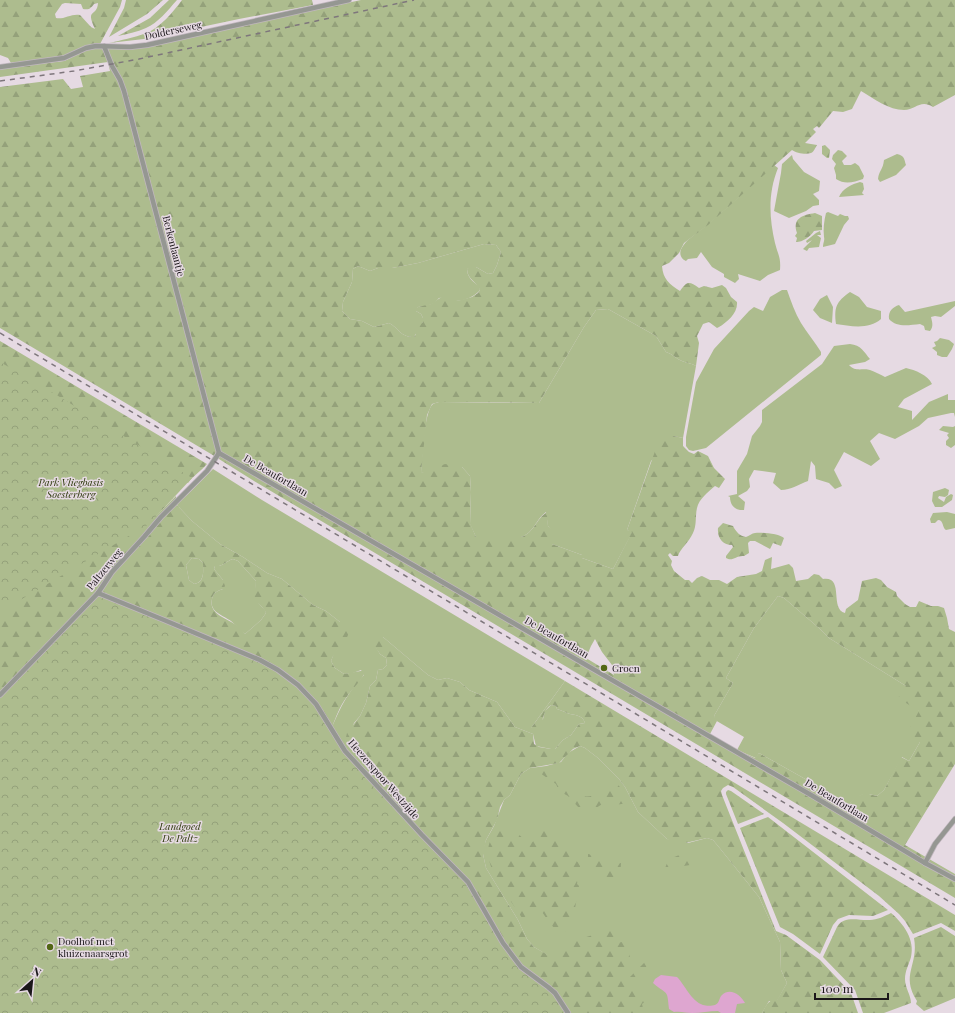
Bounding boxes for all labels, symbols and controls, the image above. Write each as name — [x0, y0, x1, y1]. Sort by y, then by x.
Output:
street label: Dolderseweg — [143, 17, 204, 43]
street label: Berkenlaantje — [160, 214, 188, 278]
street label: De Beaufortlaan — [241, 451, 311, 499]
park label: Park Vliegbasis Soesterberg — [38, 475, 104, 501]
street label: Paltzerweg — [83, 545, 125, 593]
street label: De Beaufortlaan — [522, 613, 592, 661]
place label: Groen — [612, 661, 640, 675]
marker: Groen — [599, 663, 609, 673]
street label: Heezerspoor Westzijde — [345, 736, 423, 822]
street label: De Beaufortlaan — [802, 775, 872, 825]
park label: Landgoed De Paltz — [158, 819, 201, 845]
place label: Doolhof met kluizenaarsgrot — [58, 934, 128, 960]
marker: Doolhof met kluizenaarsgrot — [45, 942, 55, 952]
north arrow — [12, 961, 52, 1001]
text: N — [30, 963, 44, 980]
scale bar — [815, 975, 888, 1001]
text: 100 m — [821, 980, 854, 996]

